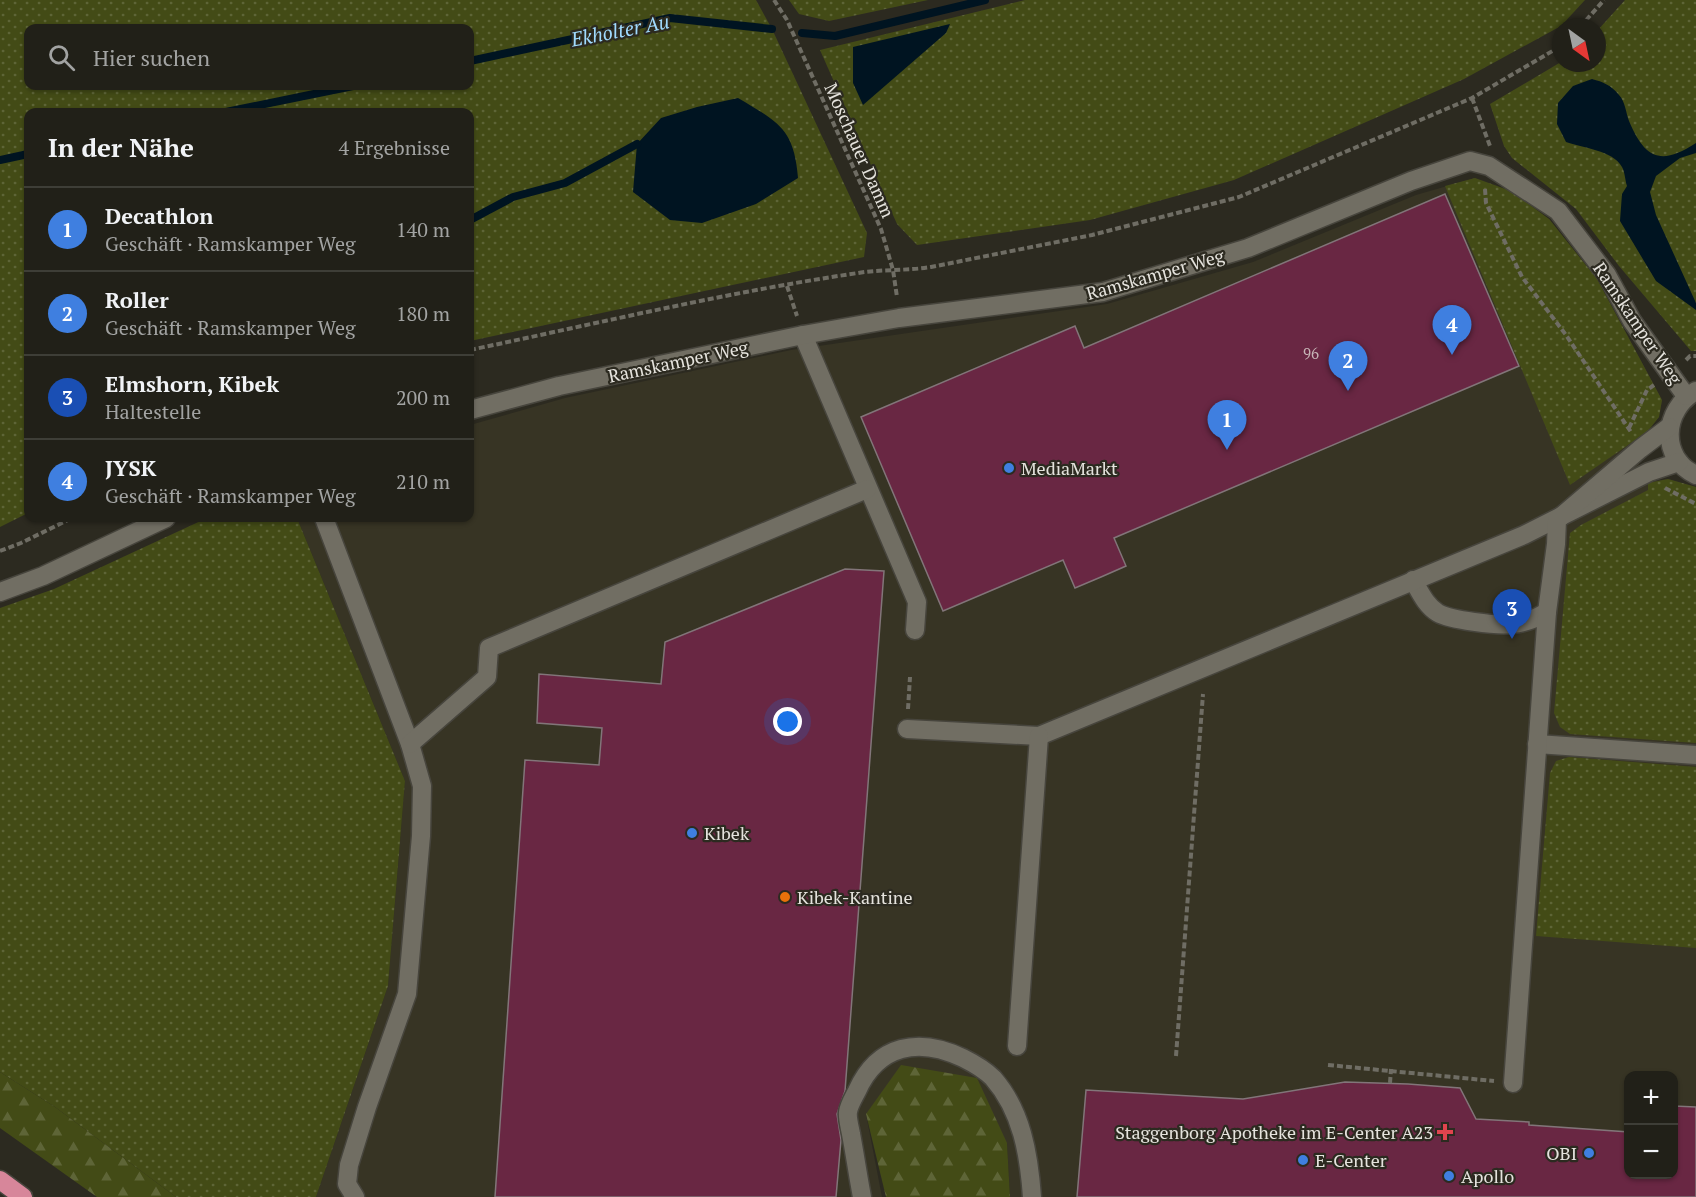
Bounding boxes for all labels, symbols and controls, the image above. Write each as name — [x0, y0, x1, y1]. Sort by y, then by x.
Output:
water label: Ekholter Au — [568, 7, 671, 53]
north arrow — [1552, 18, 1606, 72]
search box — [24, 24, 474, 90]
icon: search — [45, 41, 78, 74]
text: Hier suchen — [93, 43, 210, 72]
street label: Moschauer Damm — [820, 79, 901, 222]
text: In der Nähe — [48, 130, 194, 164]
text: 4 Ergebnisse — [338, 134, 450, 161]
text: Decathlon — [105, 201, 213, 230]
text: 1 — [62, 216, 73, 243]
text: 140 m — [396, 216, 450, 243]
text: Geschäft · Ramskamper Weg — [105, 230, 356, 257]
street label: Ramskamper Weg — [1083, 243, 1227, 305]
street label: Ramskamper Weg — [1588, 257, 1688, 389]
text: Roller — [105, 285, 169, 314]
text: 2 — [62, 300, 73, 327]
text: 180 m — [396, 300, 450, 327]
pin: 4 — [1432, 306, 1472, 355]
text: Geschäft · Ramskamper Weg — [105, 314, 356, 341]
street label: Ramskamper Weg — [606, 334, 751, 388]
pin: 2 — [1328, 342, 1368, 391]
house number: 96 — [1303, 343, 1319, 363]
text: Elmshorn, Kibek — [105, 369, 279, 398]
text: 3 — [62, 384, 73, 411]
text: 200 m — [396, 384, 450, 411]
text: Haltestelle — [105, 398, 201, 425]
pin: 1 — [1208, 400, 1246, 450]
text: JYSK — [105, 453, 156, 482]
place label: MediaMarkt — [1021, 456, 1118, 480]
marker: MediaMarkt — [1002, 461, 1016, 475]
text: 4 — [62, 468, 73, 495]
text: 210 m — [396, 468, 450, 495]
text: Geschäft · Ramskamper Weg — [105, 482, 356, 509]
pin: 3 — [1492, 590, 1532, 639]
your location — [773, 707, 802, 736]
place label: Kibek — [704, 821, 750, 845]
marker: Kibek — [685, 826, 699, 840]
place label: Kibek-Kantine — [797, 885, 913, 909]
marker: Kibek-Kantine — [778, 890, 792, 904]
map controls — [1624, 1071, 1678, 1179]
button: + — [1624, 1071, 1678, 1125]
place label: Staggenborg Apotheke im E-Center A23 — [1115, 1120, 1433, 1144]
marker: Staggenborg Apotheke im E-Center A23 — [1438, 1125, 1452, 1139]
button: − — [1624, 1125, 1678, 1179]
place label: OBI — [1546, 1141, 1577, 1165]
marker: OBI — [1582, 1146, 1596, 1160]
place label: E-Center — [1315, 1148, 1387, 1172]
marker: E-Center — [1296, 1153, 1310, 1167]
place label: Apollo — [1461, 1164, 1514, 1188]
marker: Apollo — [1442, 1169, 1456, 1183]

